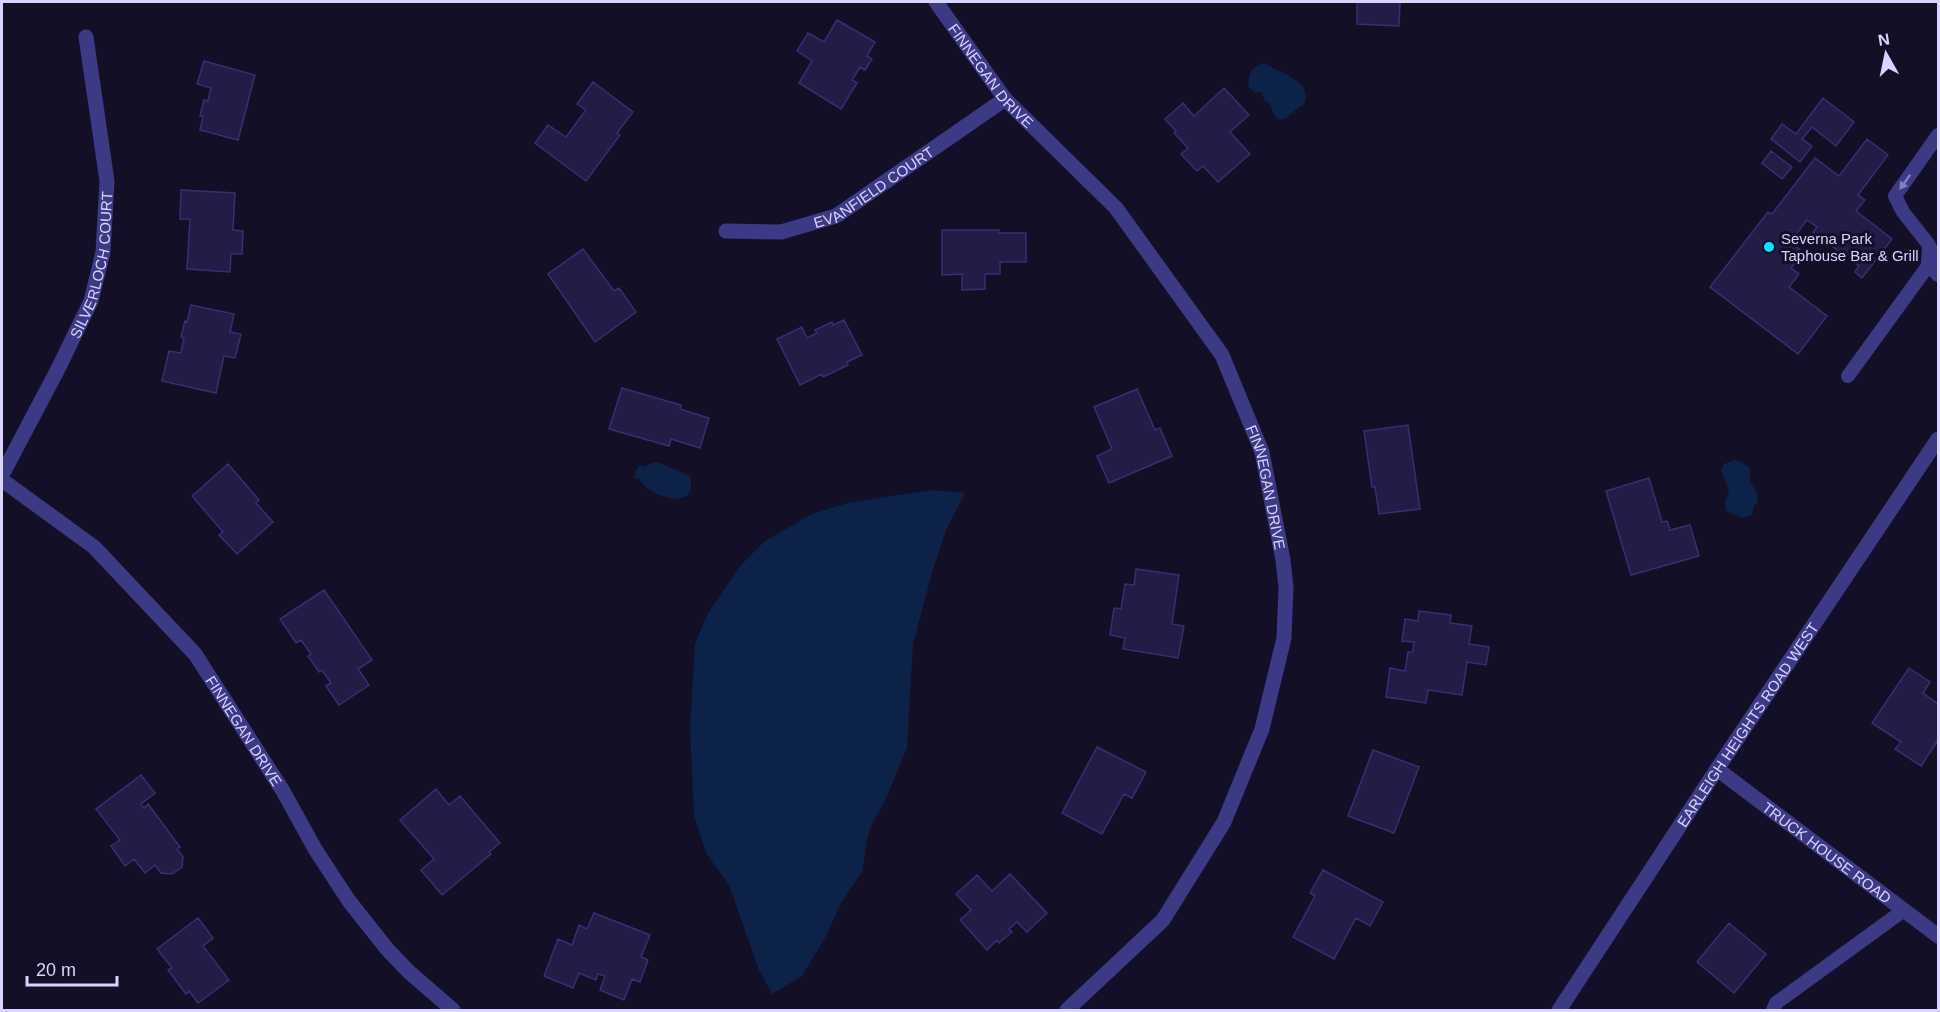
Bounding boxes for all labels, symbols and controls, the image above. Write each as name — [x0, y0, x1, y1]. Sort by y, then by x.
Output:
street label: FINNEGAN DRIVE — [945, 20, 1037, 131]
north arrow — [1856, 24, 1916, 84]
text: N — [1877, 30, 1891, 49]
street label: EVANFIELD COURT — [811, 143, 937, 231]
one-way arrow — [1899, 174, 1911, 190]
street label: SILVERLOCH COURT — [66, 191, 115, 341]
place label: Severna Park Taphouse Bar & Grill — [1781, 230, 1919, 264]
marker: Severna Park Taphouse Bar & Grill — [1762, 240, 1776, 254]
street label: FINNEGAN DRIVE — [1243, 422, 1289, 551]
street label: EARLEIGH HEIGHTS ROAD WEST — [1673, 619, 1821, 830]
street label: FINNEGAN DRIVE — [203, 672, 286, 789]
street label: TRUCK HOUSE ROAD — [1759, 798, 1895, 906]
scale bar — [27, 949, 117, 987]
text: 20 m — [36, 960, 76, 980]

